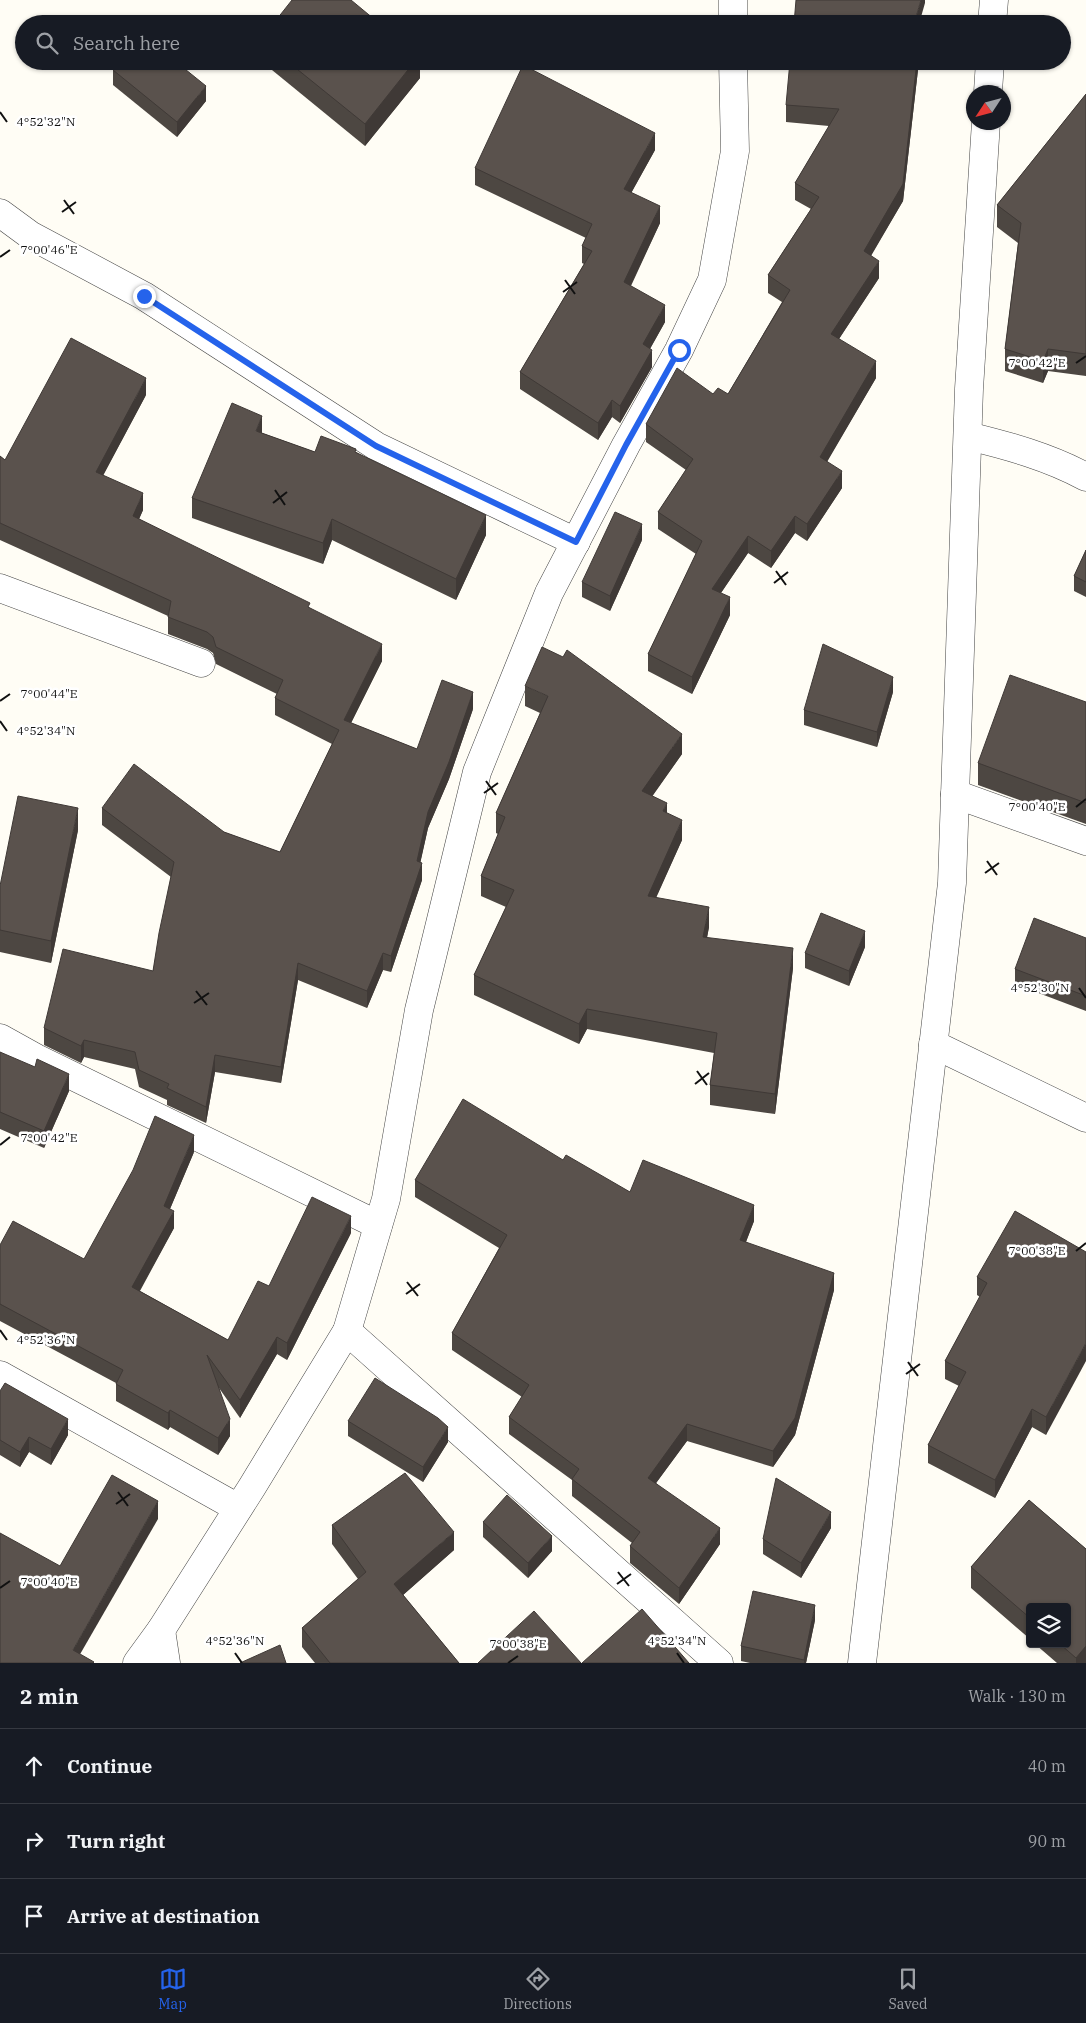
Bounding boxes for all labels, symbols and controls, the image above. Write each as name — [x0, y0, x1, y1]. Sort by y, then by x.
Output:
search box — [15, 15, 1071, 70]
icon: search — [33, 29, 61, 57]
text: Search here — [73, 31, 180, 55]
north arrow — [966, 85, 1011, 130]
text: 4°52'32"N — [17, 114, 75, 129]
text: 7°00'46"E — [20, 242, 78, 257]
route end — [133, 285, 156, 308]
route start — [668, 339, 691, 362]
text: 7°00'42"E — [1008, 355, 1066, 370]
text: 7°00'44"E — [20, 686, 78, 701]
text: 4°52'34"N — [17, 723, 75, 738]
text: 7°00'40"E — [1008, 799, 1066, 814]
text: 4°52'30"N — [1011, 980, 1069, 995]
text: 7°00'42"E — [20, 1130, 78, 1145]
text: 7°00'38"E — [1008, 1243, 1066, 1258]
text: 4°52'36"N — [17, 1332, 75, 1347]
text: 7°00'40"E — [20, 1574, 78, 1589]
map controls — [1026, 1603, 1071, 1648]
button: layers — [1026, 1603, 1071, 1648]
text: 4°52'36"N — [206, 1633, 264, 1648]
text: 4°52'34"N — [648, 1633, 706, 1648]
text: 7°00'38"E — [489, 1636, 547, 1651]
text: 2 min — [20, 1682, 79, 1710]
text: Walk · 130 m — [968, 1686, 1066, 1706]
icon: ahead — [20, 1752, 48, 1780]
text: Continue — [67, 1754, 152, 1778]
text: 40 m — [1028, 1756, 1066, 1776]
icon: right — [20, 1827, 48, 1855]
text: Turn right — [67, 1829, 165, 1853]
text: 90 m — [1028, 1831, 1066, 1851]
icon: arrive — [20, 1902, 48, 1930]
text: Arrive at destination — [67, 1904, 260, 1928]
tab: Map — [158, 1965, 187, 2013]
tab: Directions — [503, 1965, 572, 2013]
tab: Saved — [888, 1965, 928, 2013]

